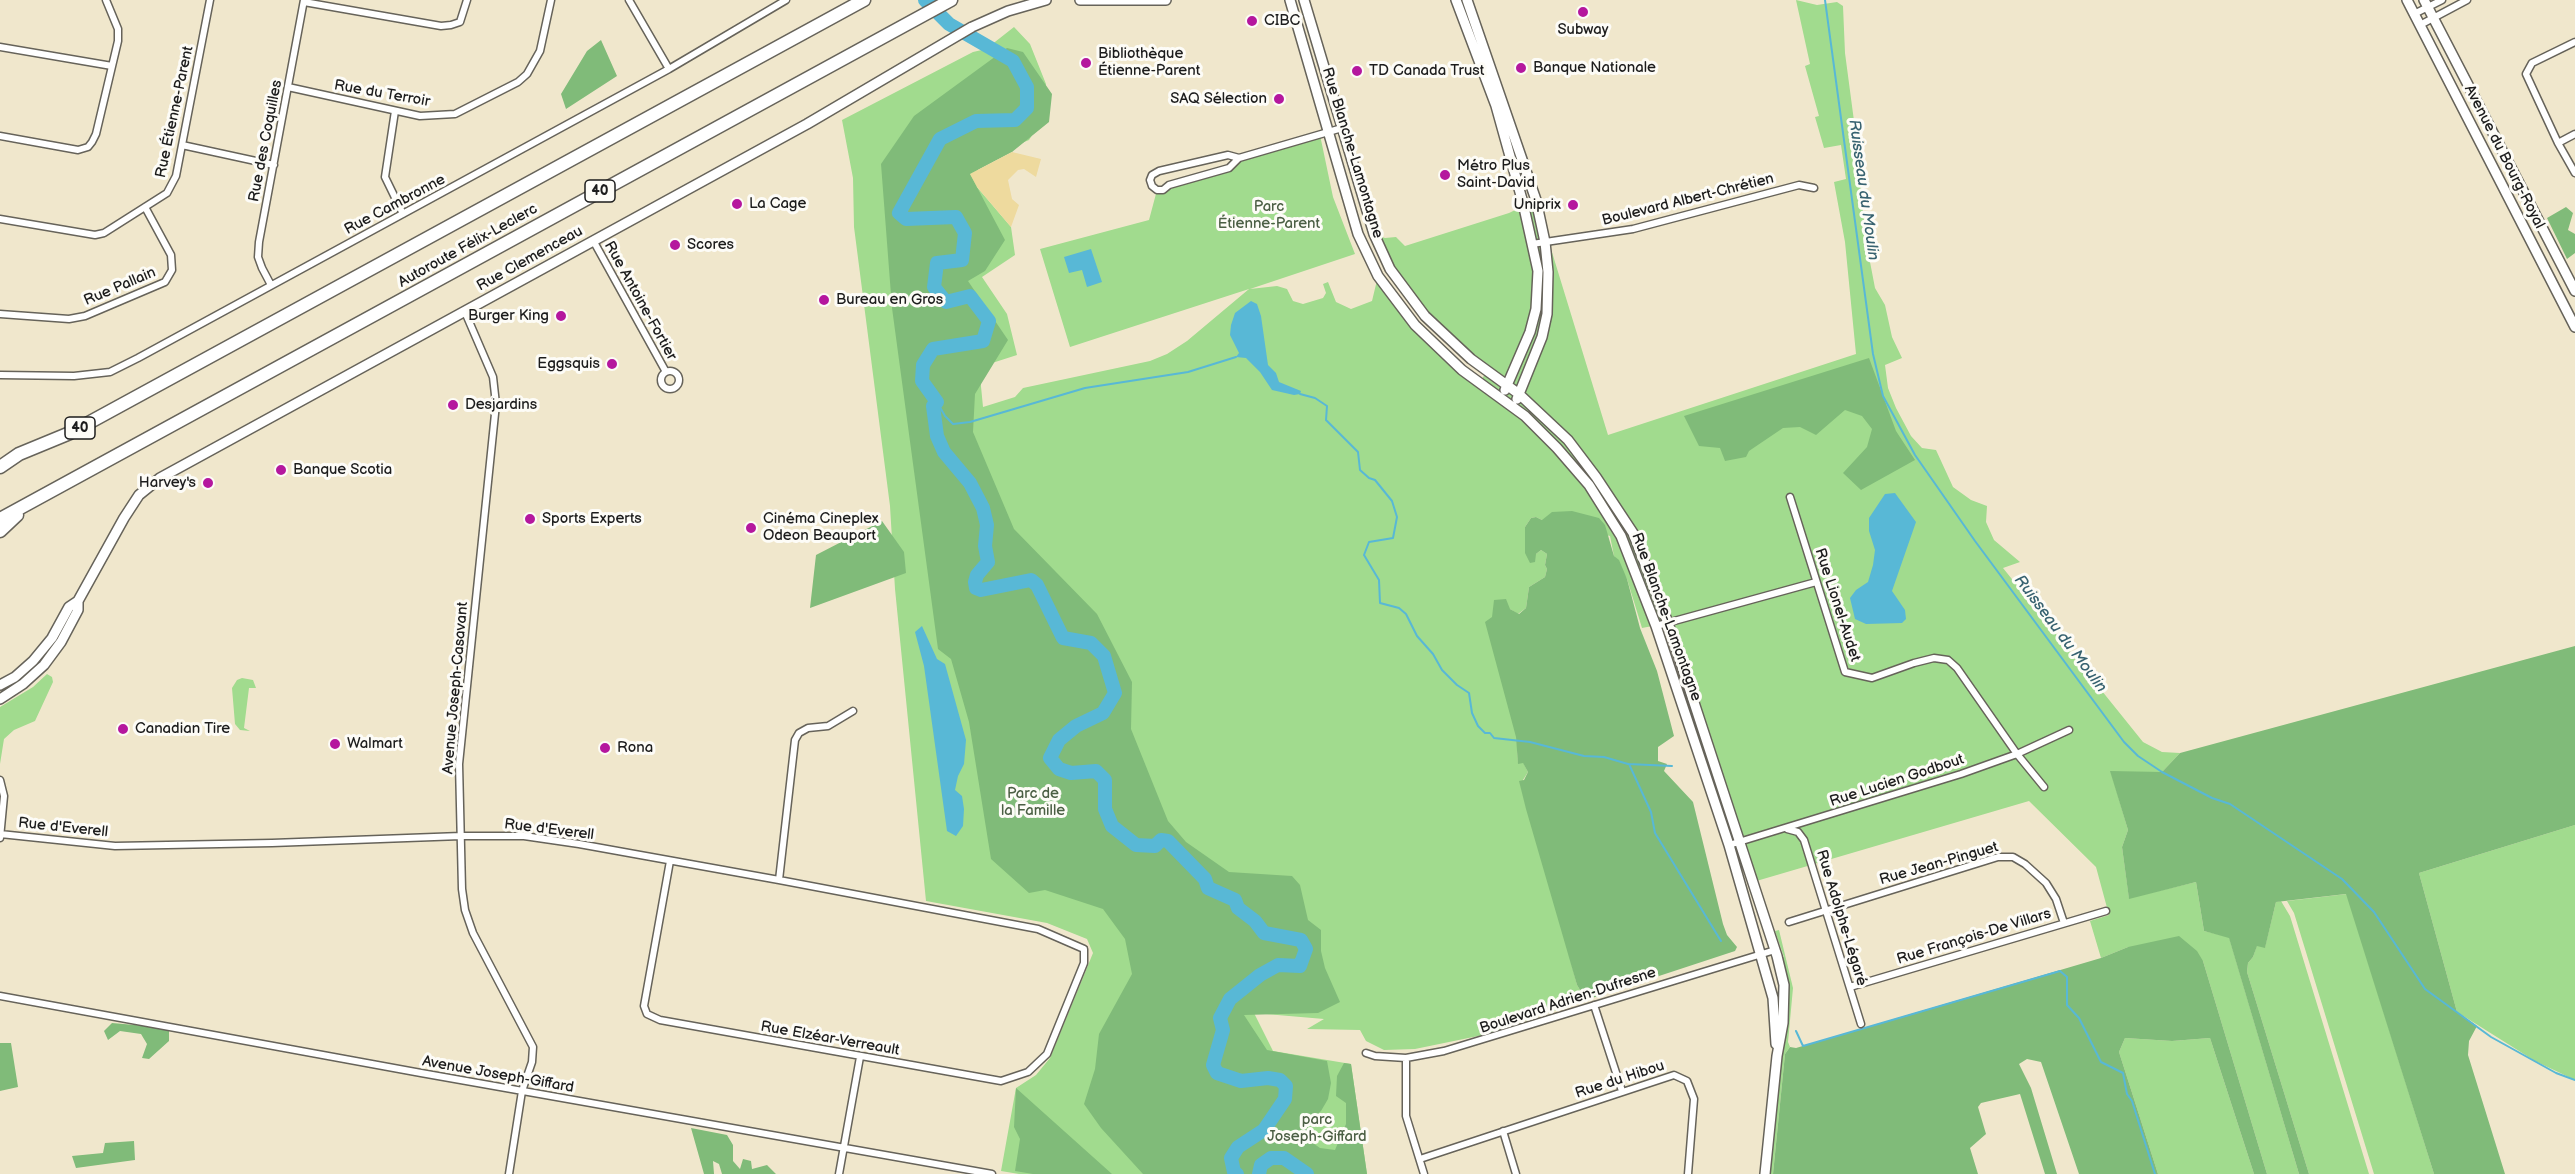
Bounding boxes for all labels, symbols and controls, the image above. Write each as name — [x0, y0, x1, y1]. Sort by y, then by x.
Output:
marker: Subway — [1576, 5, 1590, 19]
place label: CIBC — [1264, 12, 1300, 30]
marker: CIBC — [1245, 14, 1259, 28]
place label: Subway — [1557, 21, 1609, 39]
street label: Rue Étienne-Parent — [152, 44, 198, 180]
place label: Bibliothèque Étienne-Parent — [1098, 45, 1200, 80]
marker: Bibliothèque Étienne-Parent — [1079, 56, 1093, 70]
place label: Banque Nationale — [1533, 59, 1656, 77]
marker: Banque Nationale — [1514, 61, 1528, 75]
place label: TD Canada Trust — [1369, 62, 1484, 80]
marker: TD Canada Trust — [1350, 64, 1364, 78]
street label: Rue Blanche-Lamontagne — [1317, 65, 1387, 241]
street label: Rue du Terroir — [333, 77, 431, 111]
street label: Rue des Coquilles — [245, 79, 287, 203]
street label: Avenue du Bourg-Royal — [2460, 82, 2548, 232]
place label: SAQ Sélection — [1170, 90, 1267, 108]
marker: SAQ Sélection — [1272, 92, 1286, 106]
water label: Ruisseau du Moulin — [1844, 118, 1882, 262]
place label: Métro Plus Saint-David — [1457, 157, 1535, 192]
marker: Métro Plus Saint-David — [1438, 168, 1452, 182]
street label: Boulevard Albert-Chrétien — [1600, 170, 1776, 230]
street label: Rue Cambronne — [342, 171, 448, 239]
road number: 40 — [585, 180, 615, 202]
place label: La Cage — [749, 195, 806, 213]
place label: Uniprix — [1513, 196, 1561, 214]
marker: La Cage — [730, 197, 744, 211]
park label: Parc Étienne-Parent — [1218, 198, 1320, 233]
marker: Uniprix — [1566, 198, 1580, 212]
street label: Autoroute Félix-Leclerc — [395, 200, 541, 292]
street label: Rue Clemenceau — [474, 222, 586, 296]
place label: Scores — [687, 236, 734, 254]
street label: Rue Antoine-Fortier — [600, 238, 680, 364]
marker: Scores — [668, 238, 682, 252]
street label: Rue Pallain — [81, 264, 159, 310]
place label: Bureau en Gros — [836, 291, 943, 309]
marker: Bureau en Gros — [817, 293, 831, 307]
place label: Burger King — [468, 307, 549, 325]
marker: Burger King — [554, 309, 568, 323]
place label: Eggsquis — [537, 355, 600, 373]
marker: Eggsquis — [605, 357, 619, 371]
place label: Desjardins — [465, 396, 537, 414]
marker: Desjardins — [446, 398, 460, 412]
road number: 40 — [65, 417, 95, 439]
place label: Banque Scotia — [293, 461, 392, 479]
marker: Banque Scotia — [274, 463, 288, 477]
place label: Harvey's — [139, 474, 196, 492]
marker: Harvey's — [201, 476, 215, 490]
place label: Sports Experts — [542, 510, 642, 528]
place label: Cinéma Cineplex Odeon Beauport — [763, 510, 879, 545]
marker: Sports Experts — [523, 512, 537, 526]
marker: Cinéma Cineplex Odeon Beauport — [744, 521, 758, 535]
street label: Rue Blanche-Lamontagne — [1627, 530, 1705, 704]
street label: Rue Lionel-Audet — [1810, 546, 1864, 664]
water label: Ruisseau du Moulin — [2010, 572, 2110, 696]
street label: Avenue Joseph-Casavant — [439, 601, 473, 775]
place label: Canadian Tire — [135, 720, 230, 738]
marker: Canadian Tire — [116, 722, 130, 736]
place label: Walmart — [347, 735, 403, 753]
marker: Walmart — [328, 737, 342, 751]
place label: Rona — [617, 739, 653, 757]
marker: Rona — [598, 741, 612, 755]
street label: Rue Lucien Godbout — [1828, 751, 1966, 811]
park label: Parc de la Famille — [1001, 785, 1065, 820]
street label: Rue d'Everell — [17, 814, 109, 842]
street label: Rue d'Everell — [503, 816, 595, 844]
street label: Rue Jean-Pinguet — [1878, 838, 2000, 890]
street label: Rue Adolphe-Légaré — [1812, 848, 1870, 988]
street label: Rue François-De Villars — [1895, 905, 2053, 969]
street label: Boulevard Adrien-Dufresne — [1478, 964, 1658, 1038]
street label: Rue Elzéar-Verreault — [759, 1018, 901, 1060]
street label: Avenue Joseph-Giffard — [421, 1053, 575, 1097]
street label: Rue du Hibou — [1573, 1057, 1667, 1103]
park label: parc Joseph-Giffard — [1267, 1111, 1367, 1146]

